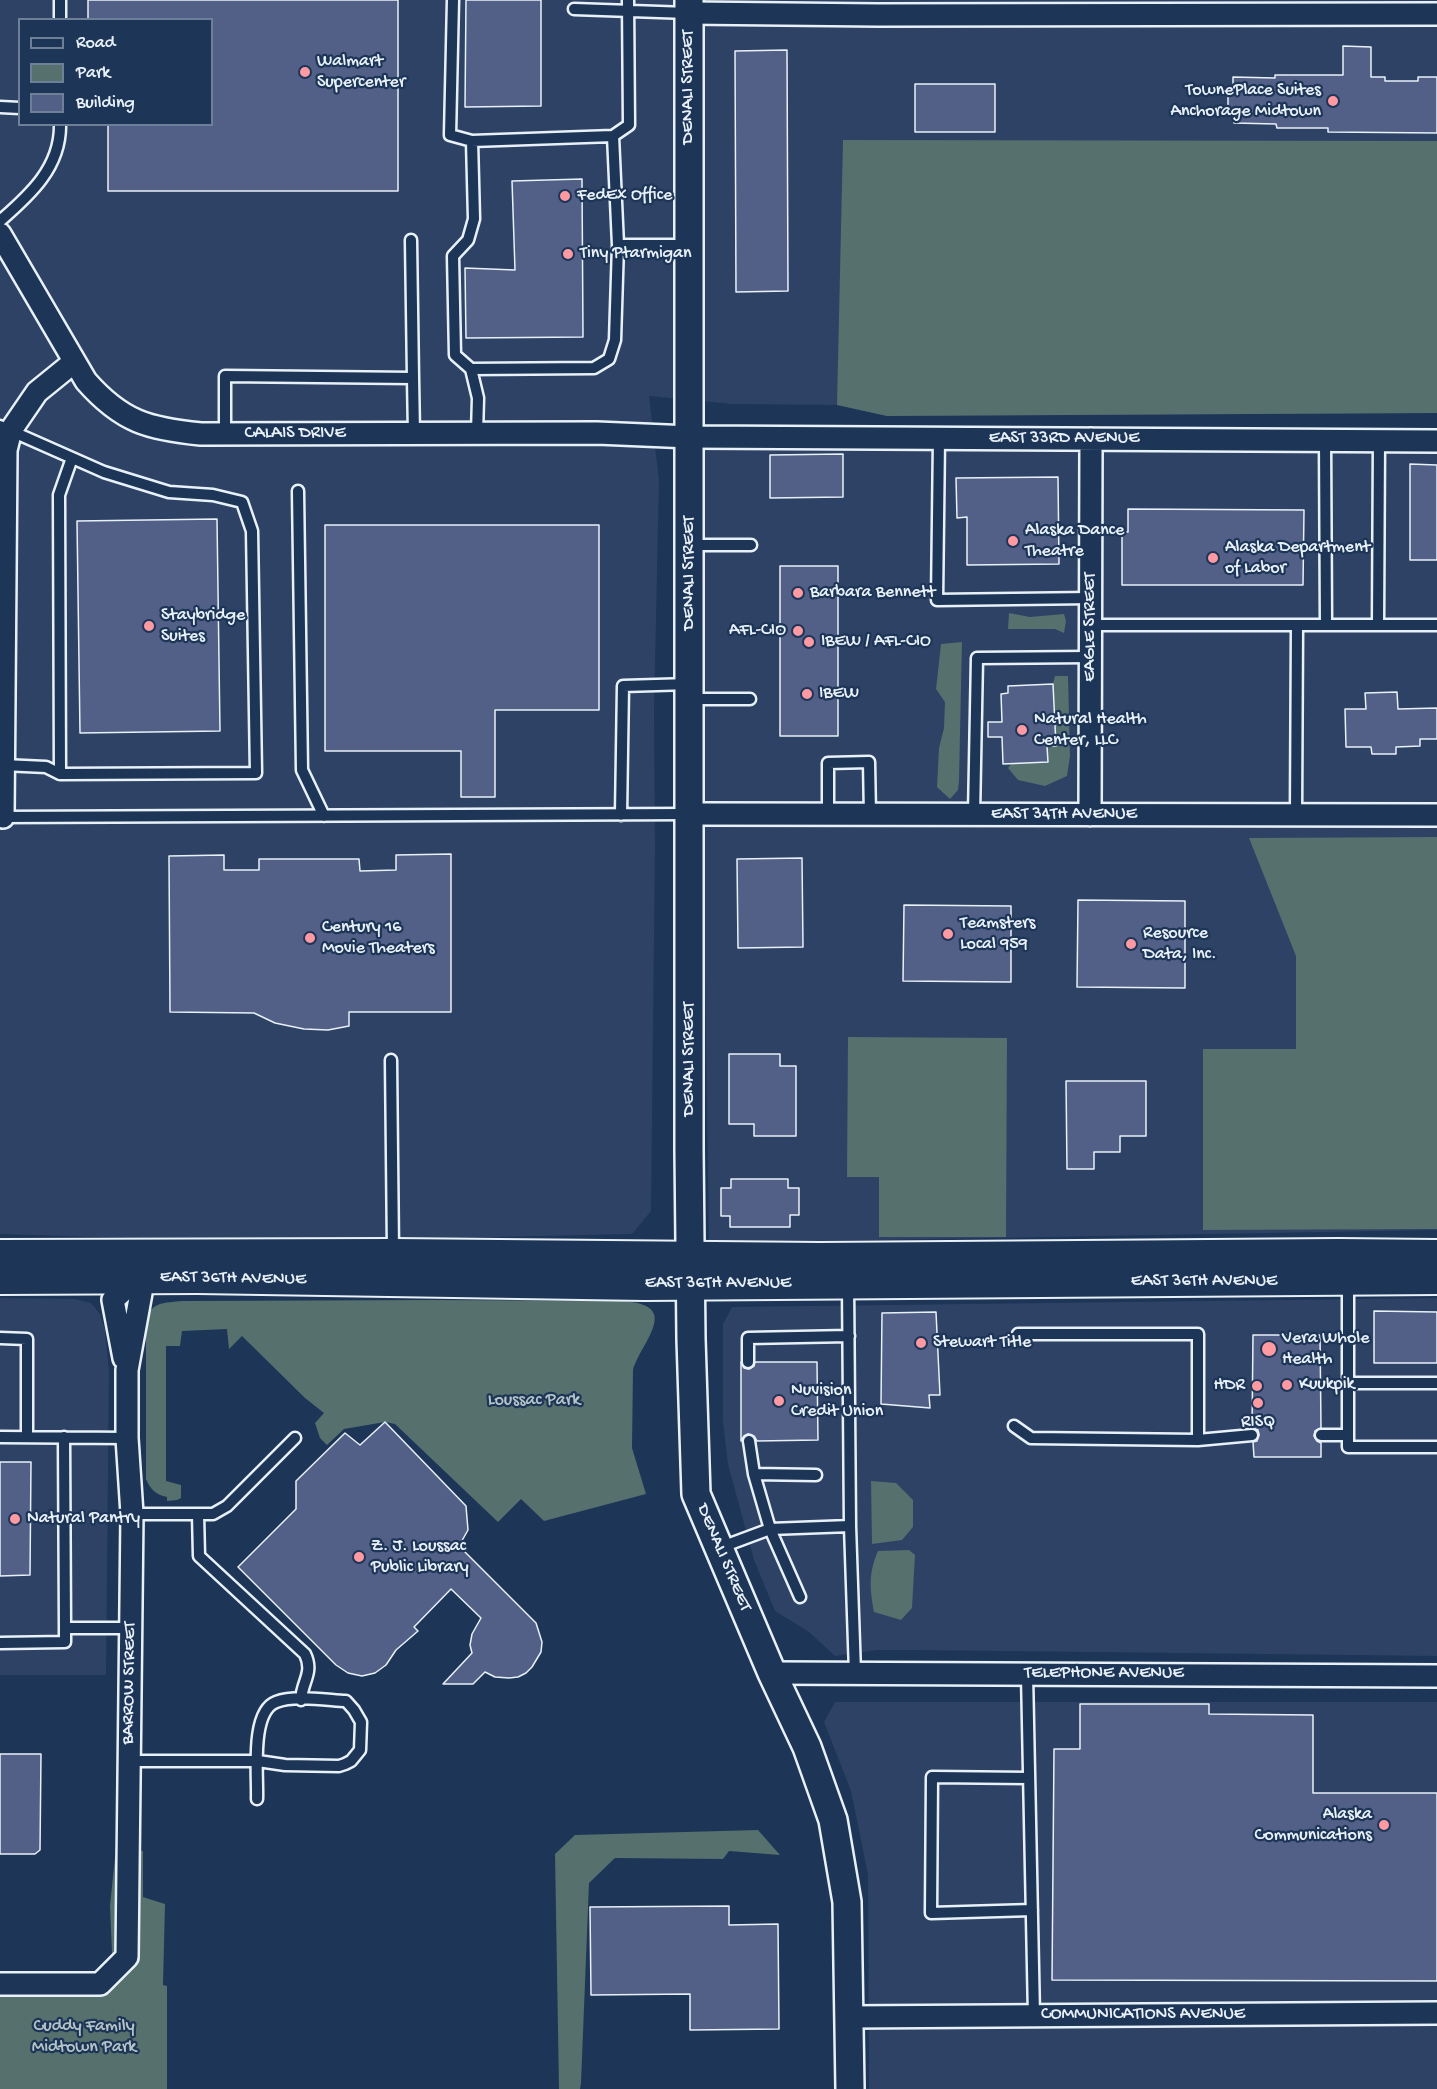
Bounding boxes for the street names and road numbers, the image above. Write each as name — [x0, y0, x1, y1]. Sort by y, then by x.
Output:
street label: DENALI STREET — [678, 30, 700, 144]
street label: CALAIS DRIVE — [244, 423, 346, 445]
street label: EAST 33RD AVENUE — [989, 428, 1139, 450]
street label: DENALI STREET — [679, 516, 701, 630]
street label: EAGLE STREET — [1080, 572, 1102, 682]
street label: EAST 34TH AVENUE — [991, 804, 1137, 826]
street label: DENALI STREET — [679, 1002, 701, 1116]
street label: EAST 36TH AVENUE — [160, 1267, 306, 1291]
street label: EAST 36TH AVENUE — [1131, 1271, 1277, 1293]
street label: EAST 36TH AVENUE — [645, 1273, 791, 1295]
street label: DENALI STREET — [691, 1501, 755, 1615]
street label: BARROW STREET — [118, 1621, 142, 1745]
street label: TELEPHONE AVENUE — [1024, 1663, 1184, 1685]
street label: COMMUNICATIONS AVENUE — [1041, 2004, 1245, 2026]

